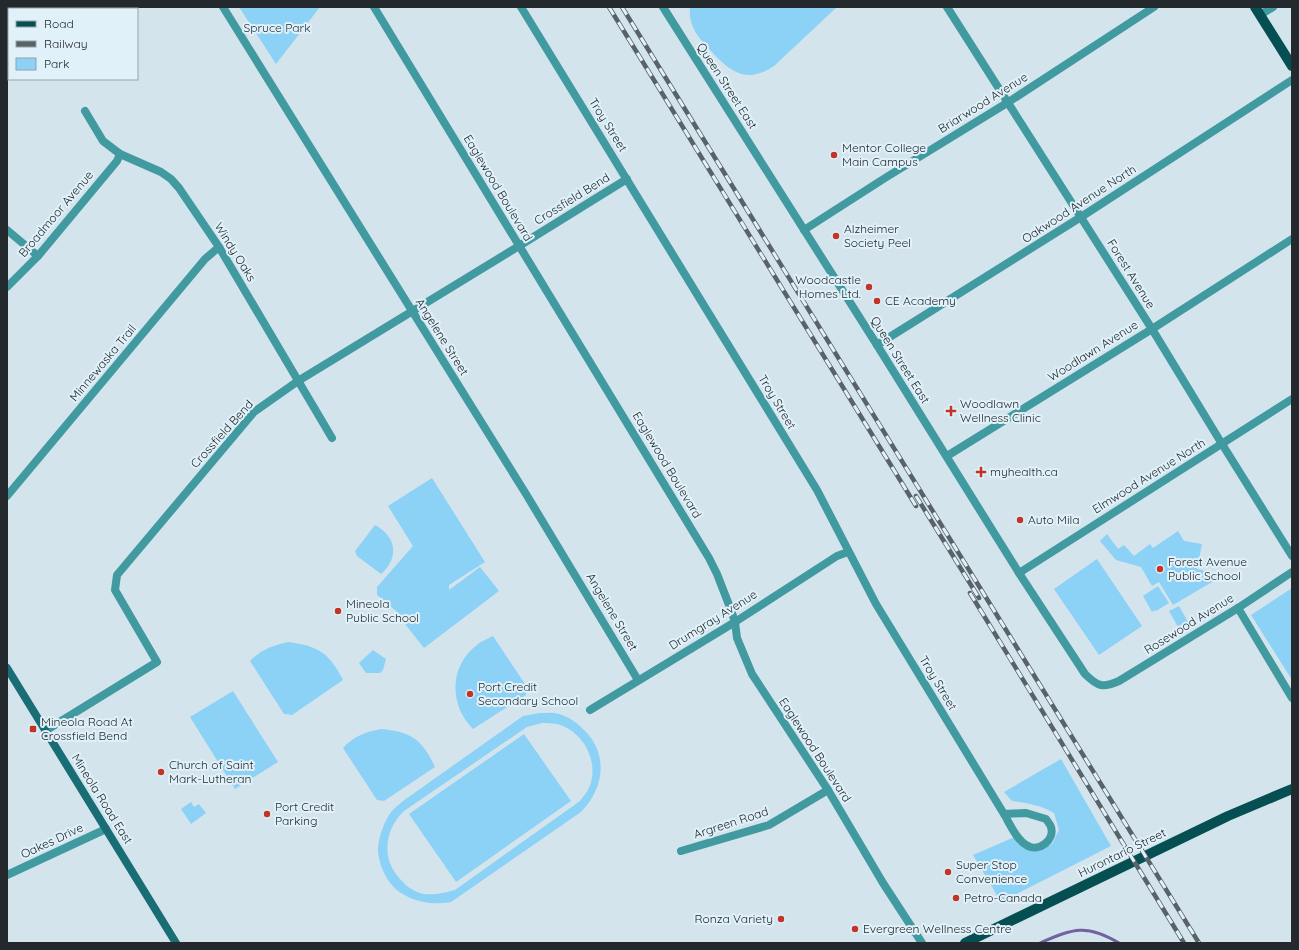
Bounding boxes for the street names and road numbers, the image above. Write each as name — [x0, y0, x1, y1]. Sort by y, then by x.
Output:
street label: Queen Street East — [694, 40, 761, 132]
street label: Briarwood Avenue — [935, 69, 1030, 136]
street label: Troy Street — [586, 95, 631, 155]
street label: Eaglewood Boulevard — [461, 132, 536, 244]
street label: Oakwood Avenue North — [1019, 161, 1138, 246]
street label: Broadmoor Avenue — [15, 167, 96, 260]
street label: Crossfield Bend — [531, 169, 612, 228]
street label: Windy Oaks — [211, 219, 260, 284]
street label: Forest Avenue — [1104, 236, 1159, 311]
street label: Angelene Street — [413, 295, 472, 378]
street label: Queen Street East — [868, 313, 933, 406]
street label: Woodlawn Avenue — [1045, 317, 1141, 384]
street label: Minnewaska Trail — [66, 321, 139, 404]
street label: Troy Street — [755, 372, 800, 432]
street label: Crossfield Bend — [187, 397, 256, 471]
street label: Eaglewood Boulevard — [630, 409, 705, 521]
street label: Elmwood Avenue North — [1089, 435, 1208, 516]
street label: Angelene Street — [583, 570, 642, 653]
street label: Drumgray Avenue — [666, 586, 760, 653]
street label: Rosewood Avenue — [1141, 590, 1236, 657]
street label: Troy Street — [916, 653, 961, 713]
street label: Eaglewood Boulevard — [776, 695, 855, 805]
street label: Mineola Road East — [69, 751, 136, 847]
street label: Argreen Road — [692, 803, 770, 842]
street label: Oakes Drive — [18, 819, 86, 862]
street label: Hurontario Street — [1075, 825, 1168, 880]

